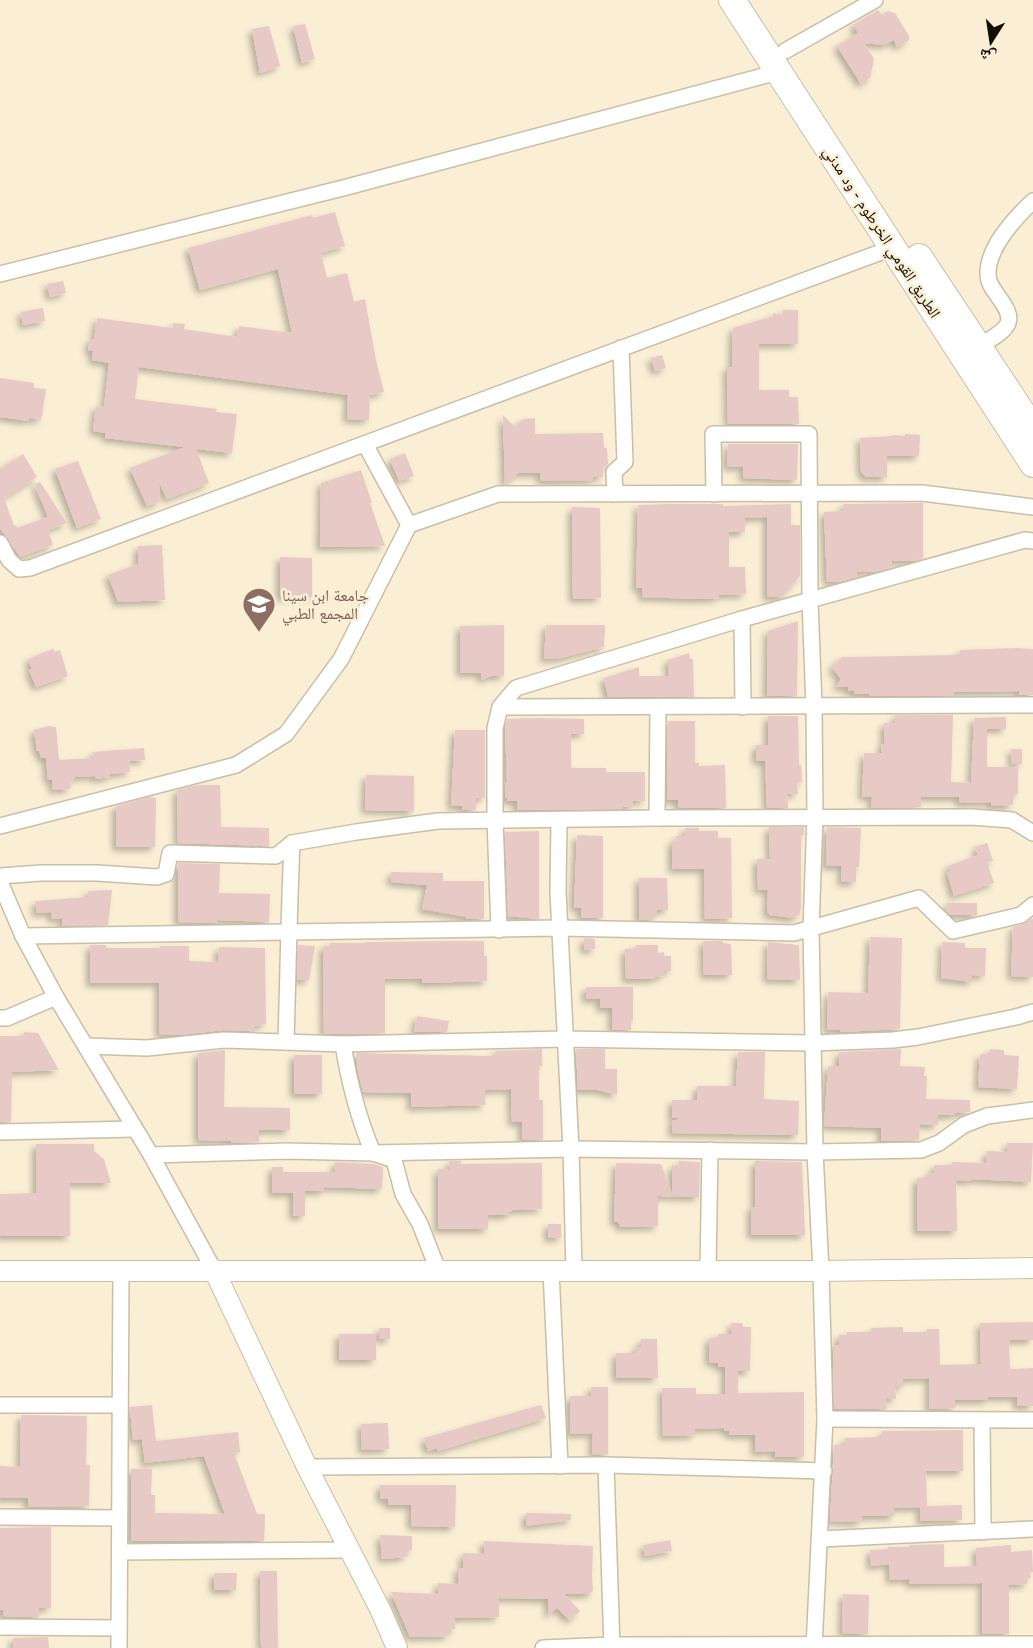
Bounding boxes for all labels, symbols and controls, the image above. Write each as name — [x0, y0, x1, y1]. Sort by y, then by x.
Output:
north arrow — [961, 12, 1021, 72]
text: ش — [978, 45, 998, 66]
street label: الطريق القومي الخرطوم - ود مدني — [817, 143, 944, 323]
school or university icon: جامعة ابن سينا المجمع الطبي — [241, 586, 277, 633]
place label: جامعة ابن سينا المجمع الطبي — [282, 587, 369, 626]

